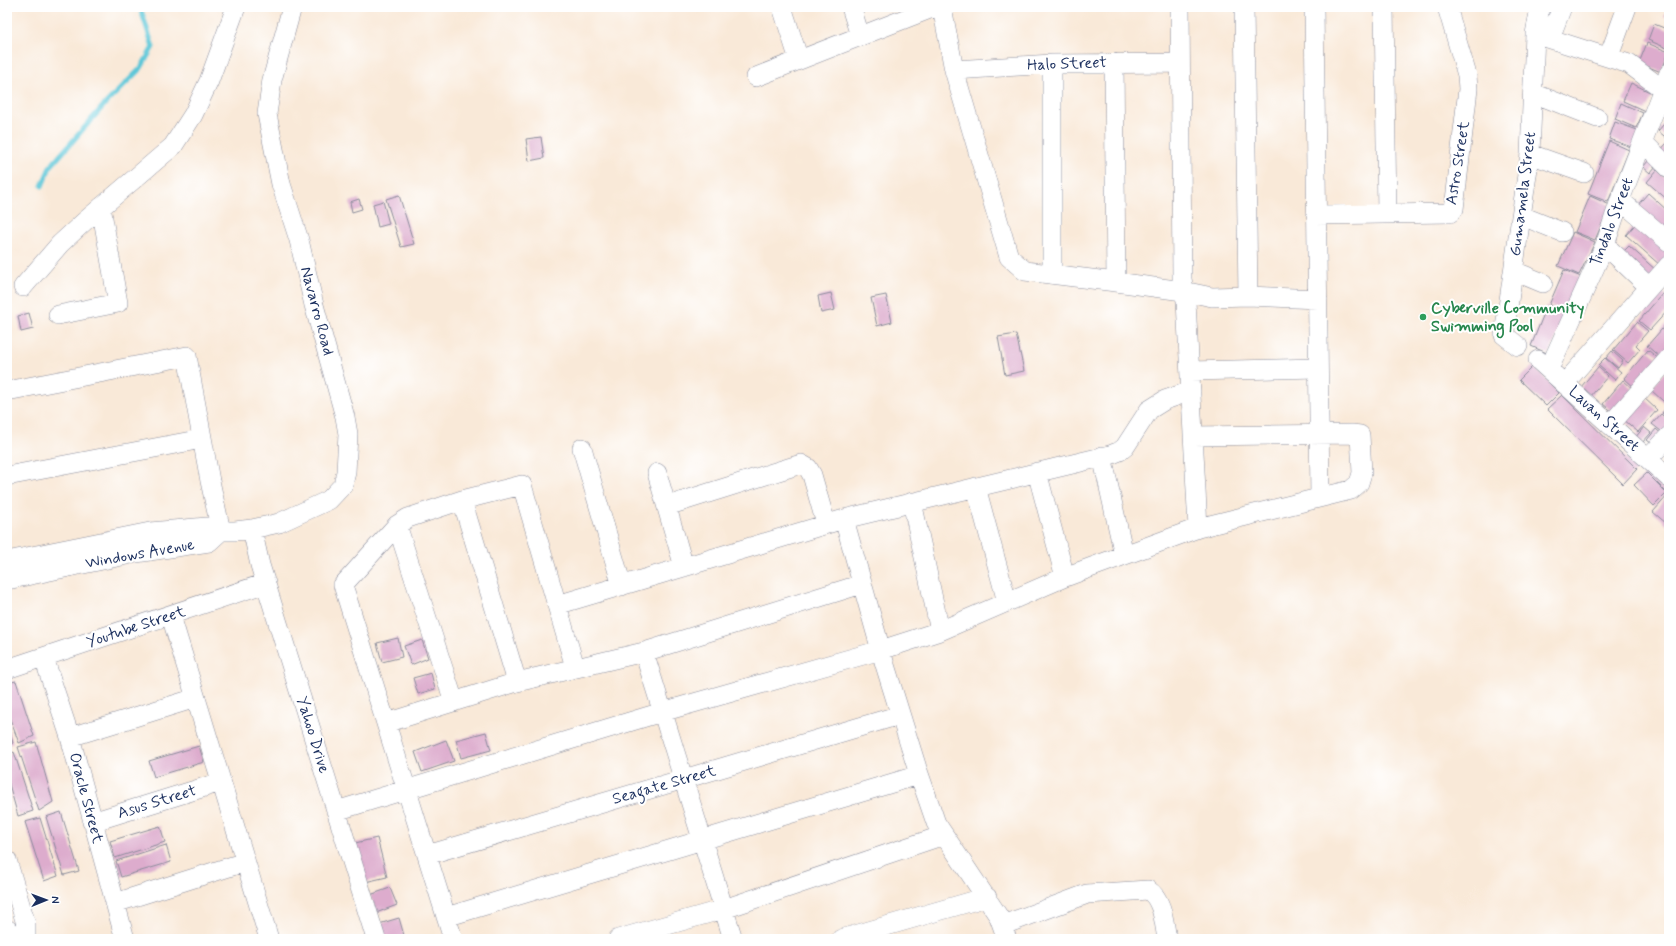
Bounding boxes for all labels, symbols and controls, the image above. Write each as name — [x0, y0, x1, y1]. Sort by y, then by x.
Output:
street label: Halo Street — [1027, 52, 1108, 76]
street label: Astro Street — [1441, 119, 1475, 206]
street label: Gumamela Street — [1505, 130, 1541, 258]
street label: Tindalo Street — [1585, 174, 1639, 270]
street label: Navarro Road — [295, 264, 339, 358]
place label: Cyberville Community Swimming Pool — [1431, 298, 1585, 339]
marker: Cyberville Community Swimming Pool — [1418, 312, 1428, 322]
street label: Lauan Street — [1564, 381, 1644, 457]
street label: Windows Avenue — [84, 534, 197, 574]
street label: Youtube Street — [84, 601, 189, 653]
street label: Yahoo Drive — [291, 694, 335, 776]
street label: Oracle Street — [64, 750, 108, 846]
street label: Seagate Street — [610, 760, 719, 811]
street label: Asus Street — [115, 780, 199, 824]
north arrow — [26, 880, 66, 920]
text: N — [48, 896, 62, 904]

